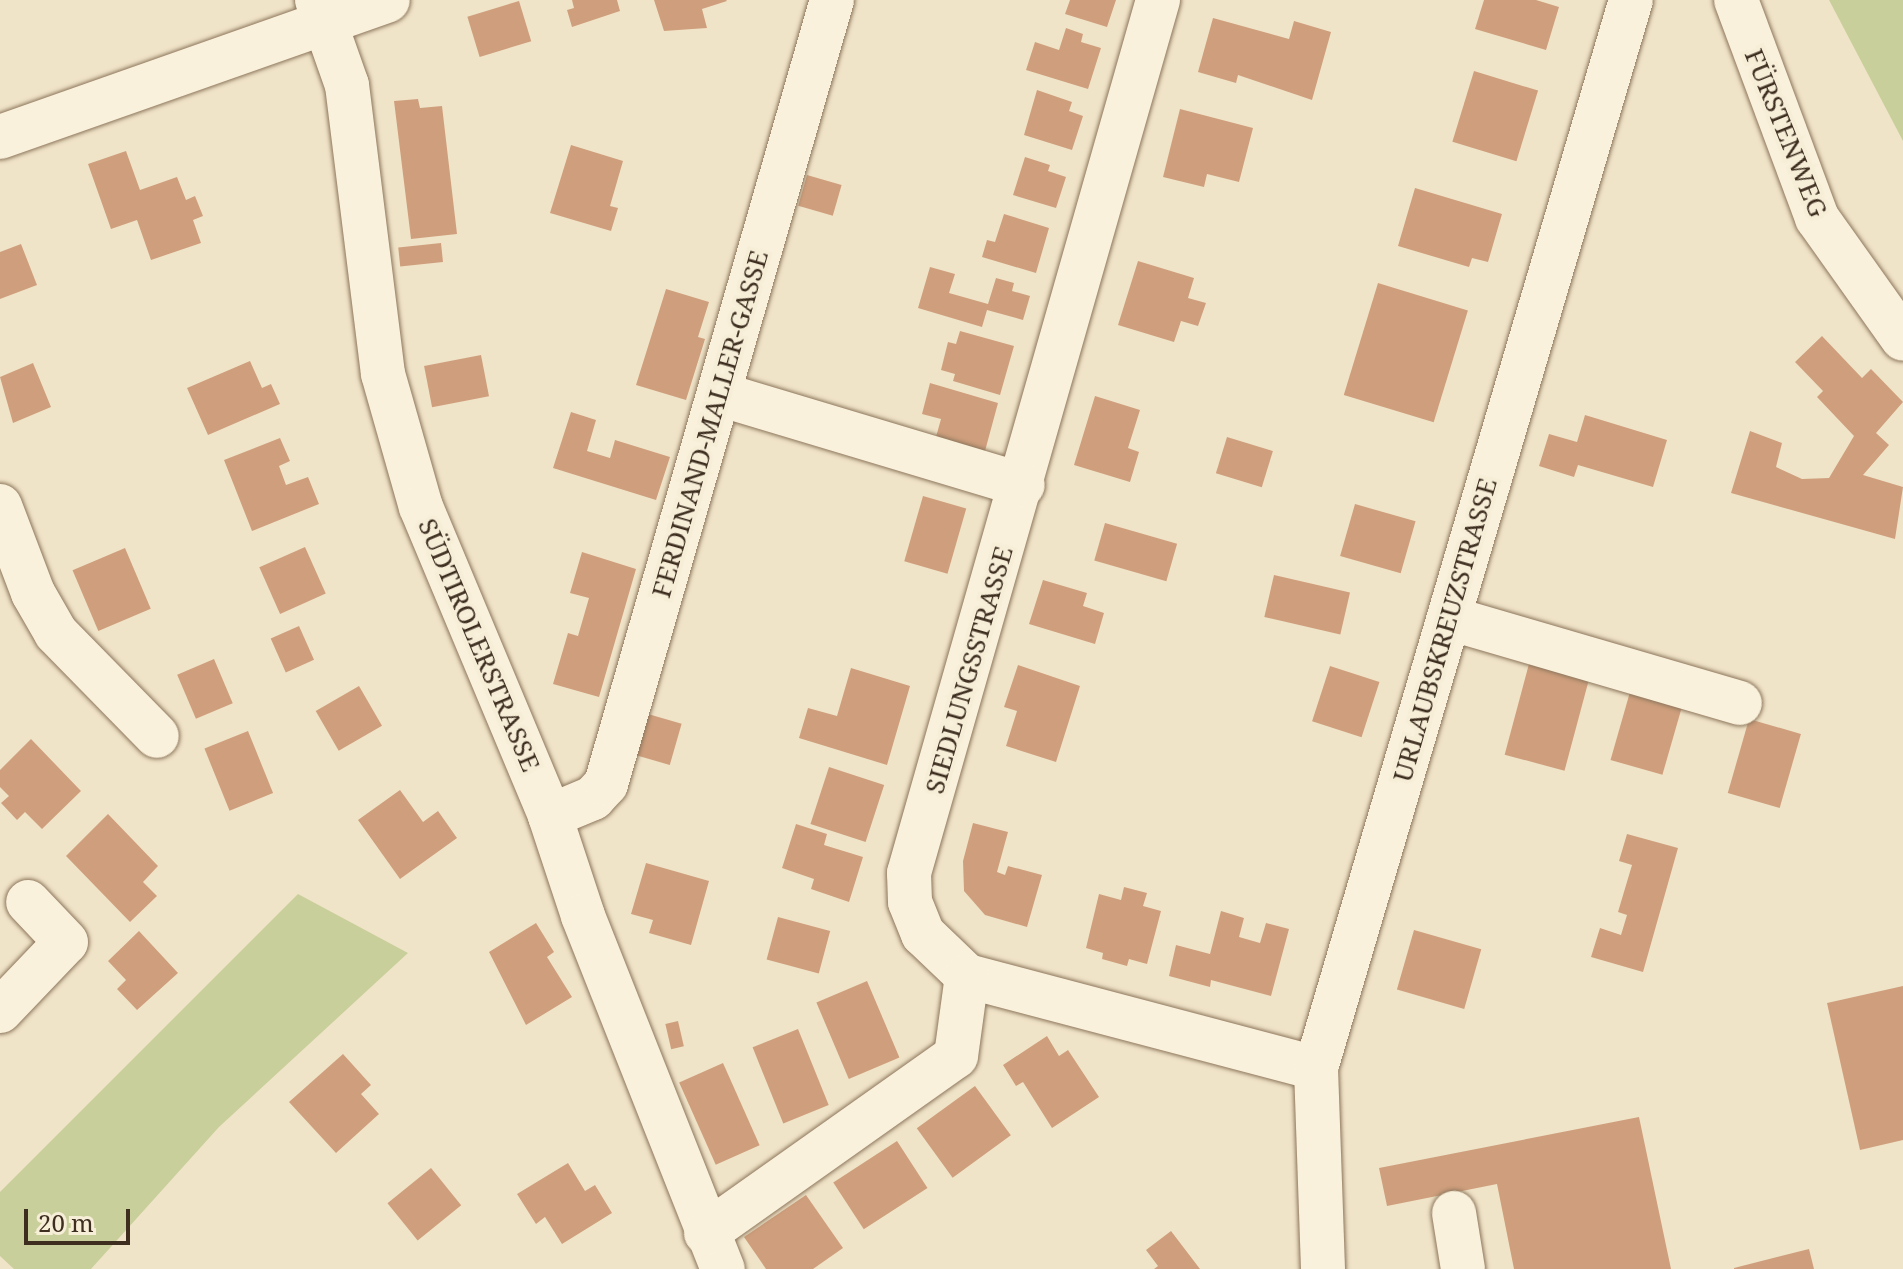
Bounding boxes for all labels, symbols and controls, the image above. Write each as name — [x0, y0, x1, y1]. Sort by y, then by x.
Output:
street label: FÜRSTENWEG — [1738, 44, 1834, 222]
street label: FERDINAND-MALLER-GASSE — [645, 247, 775, 601]
street label: URLAUBSKREUZSTRASSE — [1387, 475, 1503, 785]
street label: SÜDTIROLERSTRASSE — [412, 514, 546, 776]
street label: SIEDLUNGSSTRASSE — [919, 543, 1019, 797]
scale bar — [28, 1193, 134, 1243]
text: 20 m — [38, 1206, 94, 1239]

